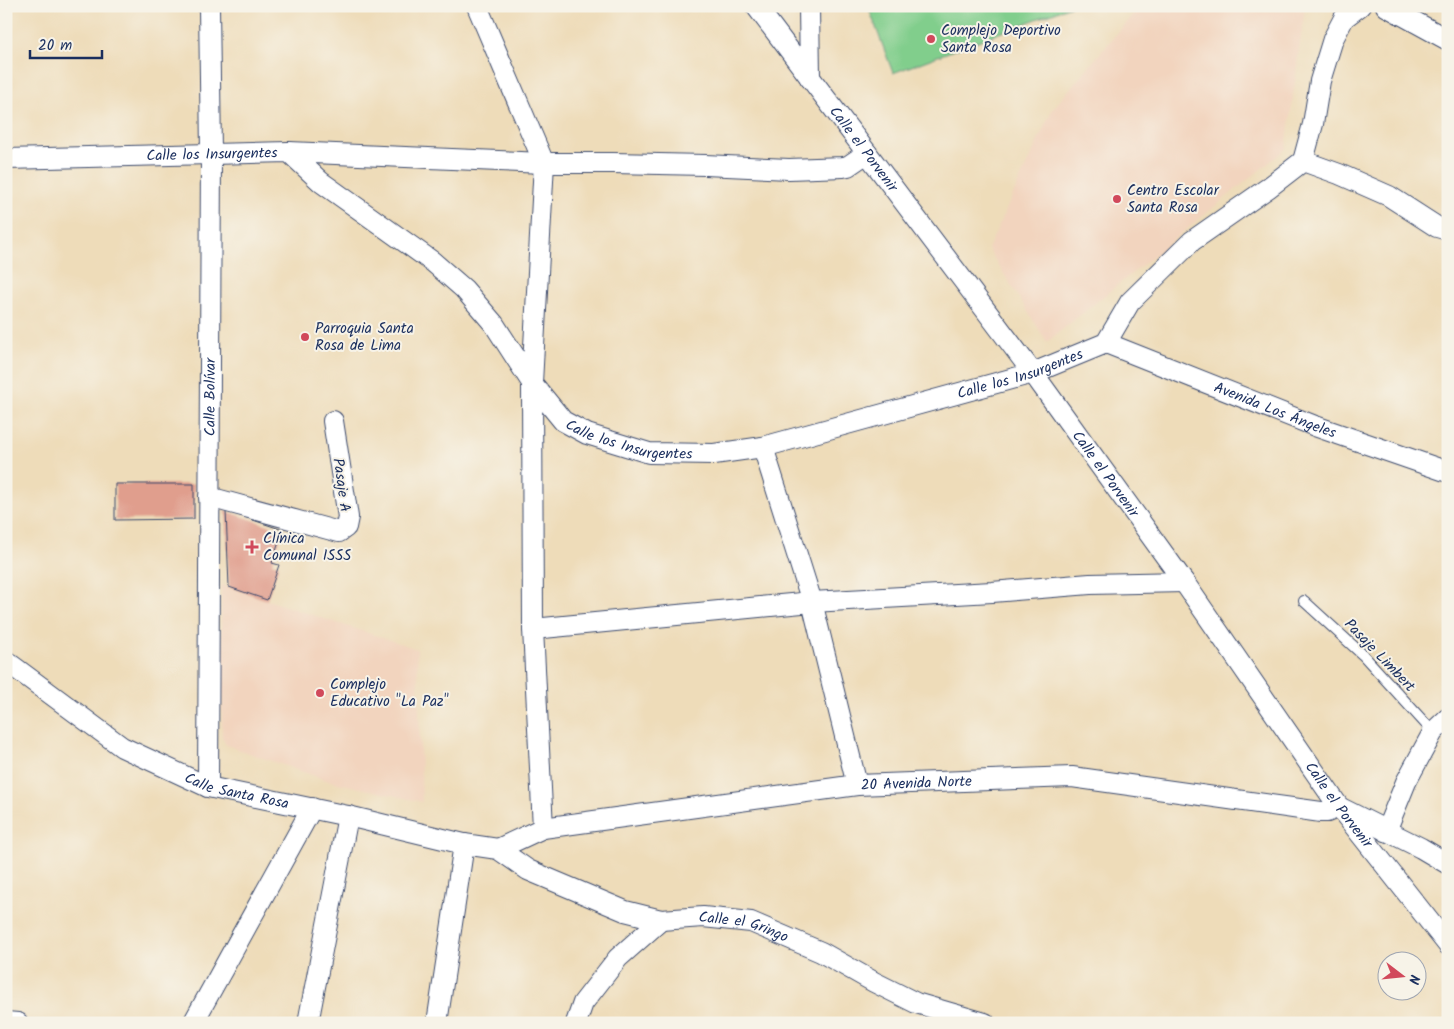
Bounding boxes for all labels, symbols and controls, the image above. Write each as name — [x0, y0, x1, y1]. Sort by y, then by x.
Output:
place label: Complejo Deportivo Santa Rosa — [941, 19, 1061, 60]
scale bar — [30, 28, 102, 60]
marker: Complejo Deportivo Santa Rosa — [925, 33, 937, 45]
text: 20 m — [38, 34, 72, 58]
street label: Calle el Porvenir — [823, 101, 904, 198]
street label: Calle los Insurgentes — [146, 141, 278, 169]
place label: Centro Escolar Santa Rosa — [1127, 179, 1220, 220]
marker: Centro Escolar Santa Rosa — [1111, 193, 1123, 205]
place label: Parroquia Santa Rosa de Lima — [315, 317, 414, 358]
marker: Parroquia Santa Rosa de Lima — [299, 331, 311, 343]
street label: Calle los Insurgentes — [955, 342, 1087, 406]
street label: Calle Bolívar — [199, 357, 223, 436]
street label: Avenida Los Ángeles — [1210, 376, 1340, 446]
street label: Calle los Insurgentes — [561, 413, 693, 467]
street label: Calle el Porvenir — [1065, 426, 1145, 524]
street label: Pasaje A — [325, 457, 357, 514]
place label: Clínica Comunal ISSS — [263, 527, 351, 568]
marker: Clínica Comunal ISSS — [245, 540, 259, 554]
street label: Pasaje Limbert — [1338, 613, 1421, 698]
place label: Complejo Educativo "La Paz" — [330, 673, 449, 714]
marker: Complejo Educativo "La Paz" — [314, 687, 326, 699]
street label: Calle el Porvenir — [1298, 757, 1379, 855]
street label: Calle Santa Rosa — [180, 767, 291, 816]
street label: 20 Avenida Norte — [860, 770, 973, 798]
street label: Calle el Gringo — [697, 906, 792, 950]
north arrow — [1376, 952, 1426, 1002]
text: N — [1402, 972, 1425, 987]

